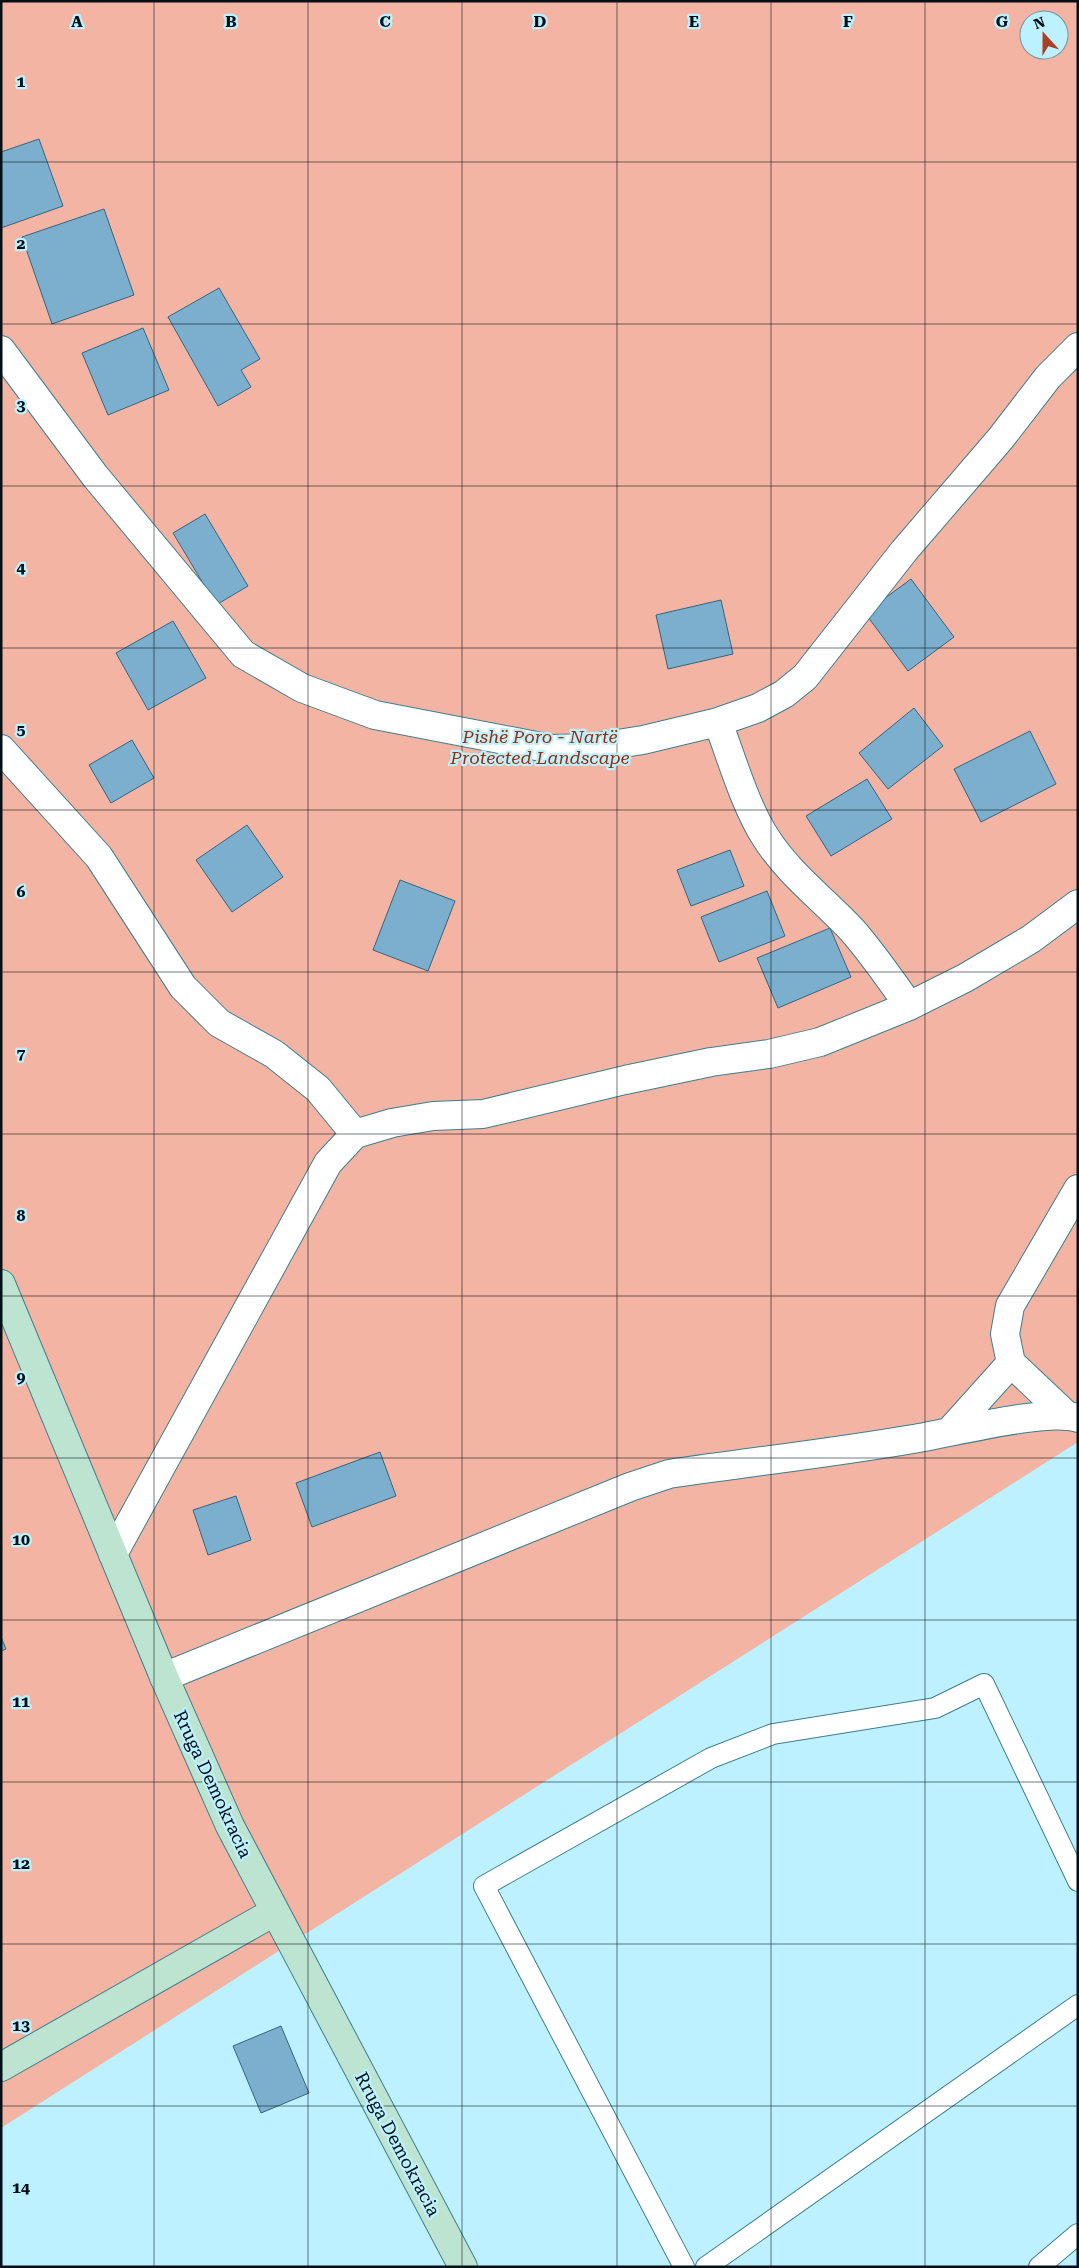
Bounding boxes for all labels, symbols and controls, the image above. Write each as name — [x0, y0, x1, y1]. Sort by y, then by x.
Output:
north arrow — [1019, 10, 1069, 60]
text: A — [71, 12, 83, 31]
text: B — [225, 12, 237, 31]
text: C — [379, 12, 391, 31]
text: D — [534, 12, 547, 31]
text: E — [689, 12, 699, 31]
text: F — [843, 12, 853, 31]
text: G — [996, 12, 1009, 31]
text: N — [1031, 13, 1047, 32]
text: 1 — [17, 72, 26, 91]
text: 2 — [17, 234, 26, 253]
text: 3 — [17, 396, 26, 415]
text: 4 — [17, 558, 26, 577]
text: 5 — [17, 720, 26, 739]
park label: Pishë Poro - Nartë Protected Landscape — [449, 726, 630, 768]
text: 6 — [17, 882, 26, 901]
text: 7 — [17, 1044, 26, 1063]
text: 8 — [17, 1206, 26, 1225]
text: 9 — [17, 1368, 26, 1387]
text: 10 — [12, 1530, 30, 1549]
text: 11 — [12, 1692, 30, 1711]
street label: Rruga Demokracia — [170, 1707, 257, 1861]
text: 12 — [12, 1854, 30, 1873]
text: 13 — [12, 2016, 30, 2035]
street label: Rruga Demokracia — [351, 2068, 445, 2220]
text: 14 — [12, 2178, 30, 2197]

